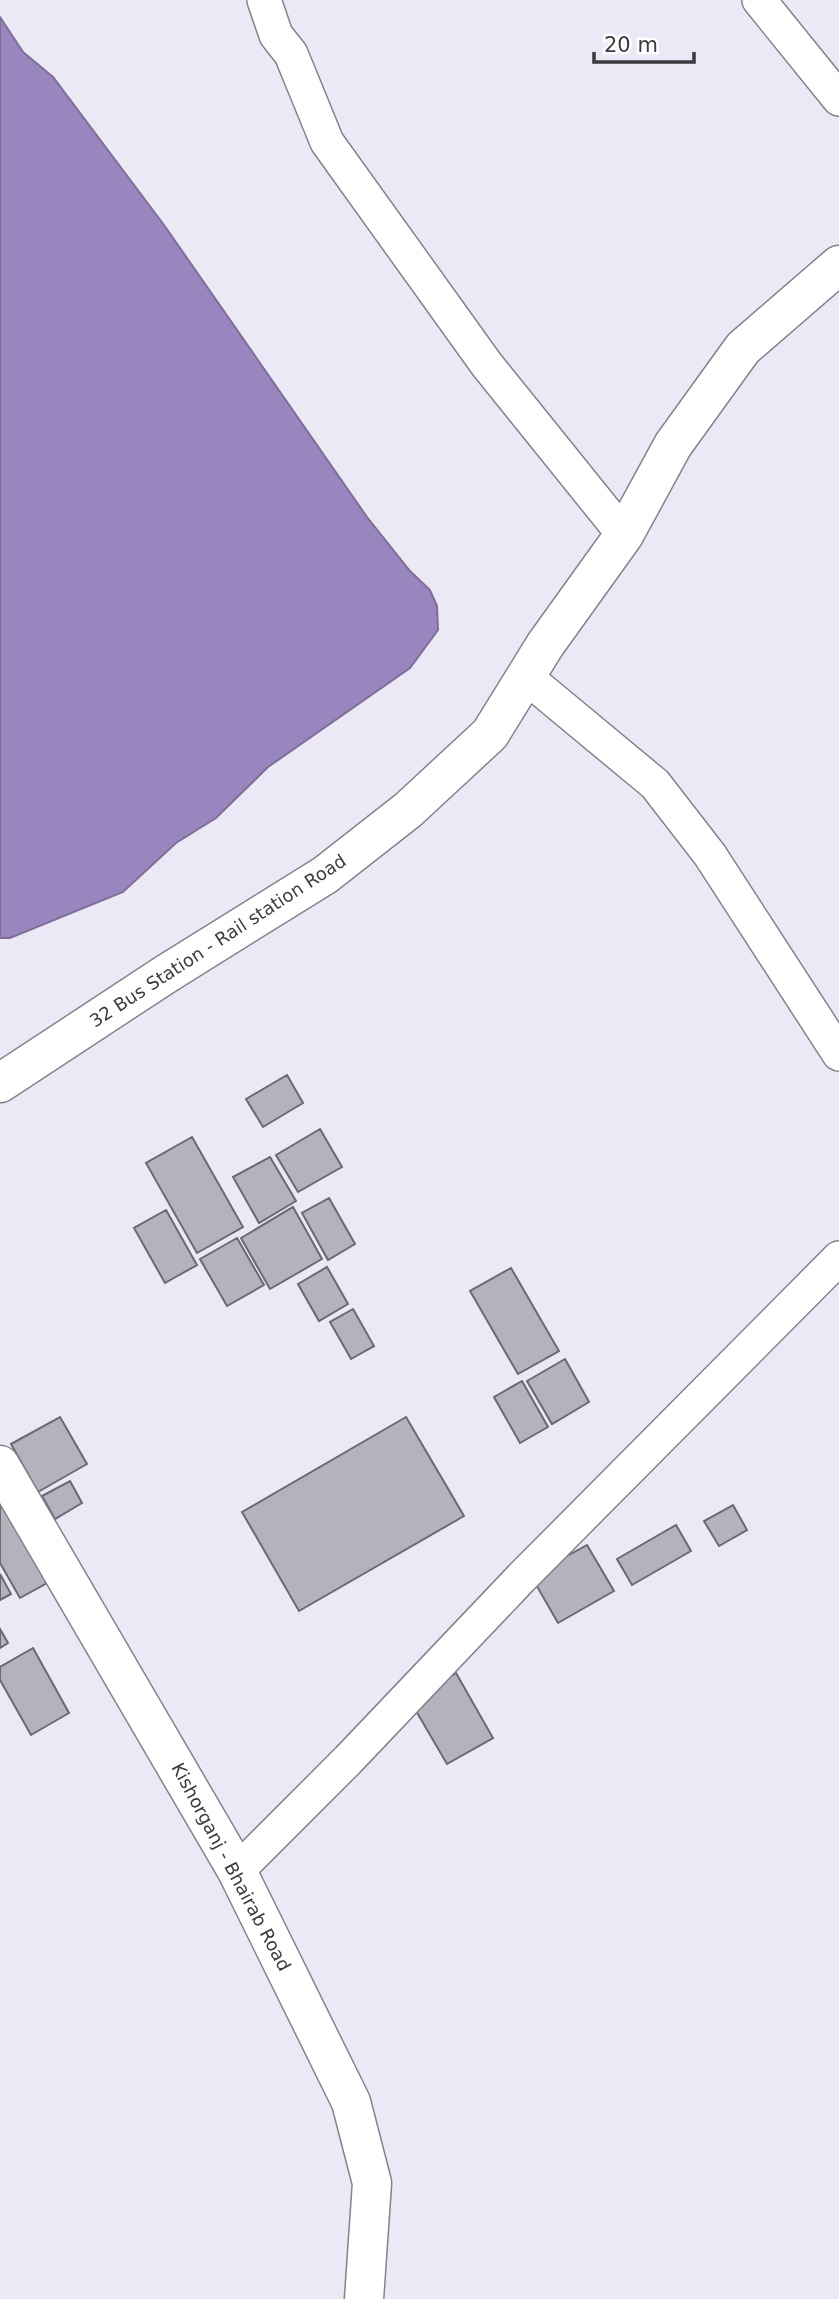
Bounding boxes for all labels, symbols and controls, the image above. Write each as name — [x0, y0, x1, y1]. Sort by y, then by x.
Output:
scale bar — [594, 21, 694, 65]
text: 20 m — [604, 33, 658, 57]
street label: 32 Bus Station - Rail station Road — [86, 850, 350, 1031]
street label: Kishorganj - Bhairab Road — [167, 1759, 295, 1975]

